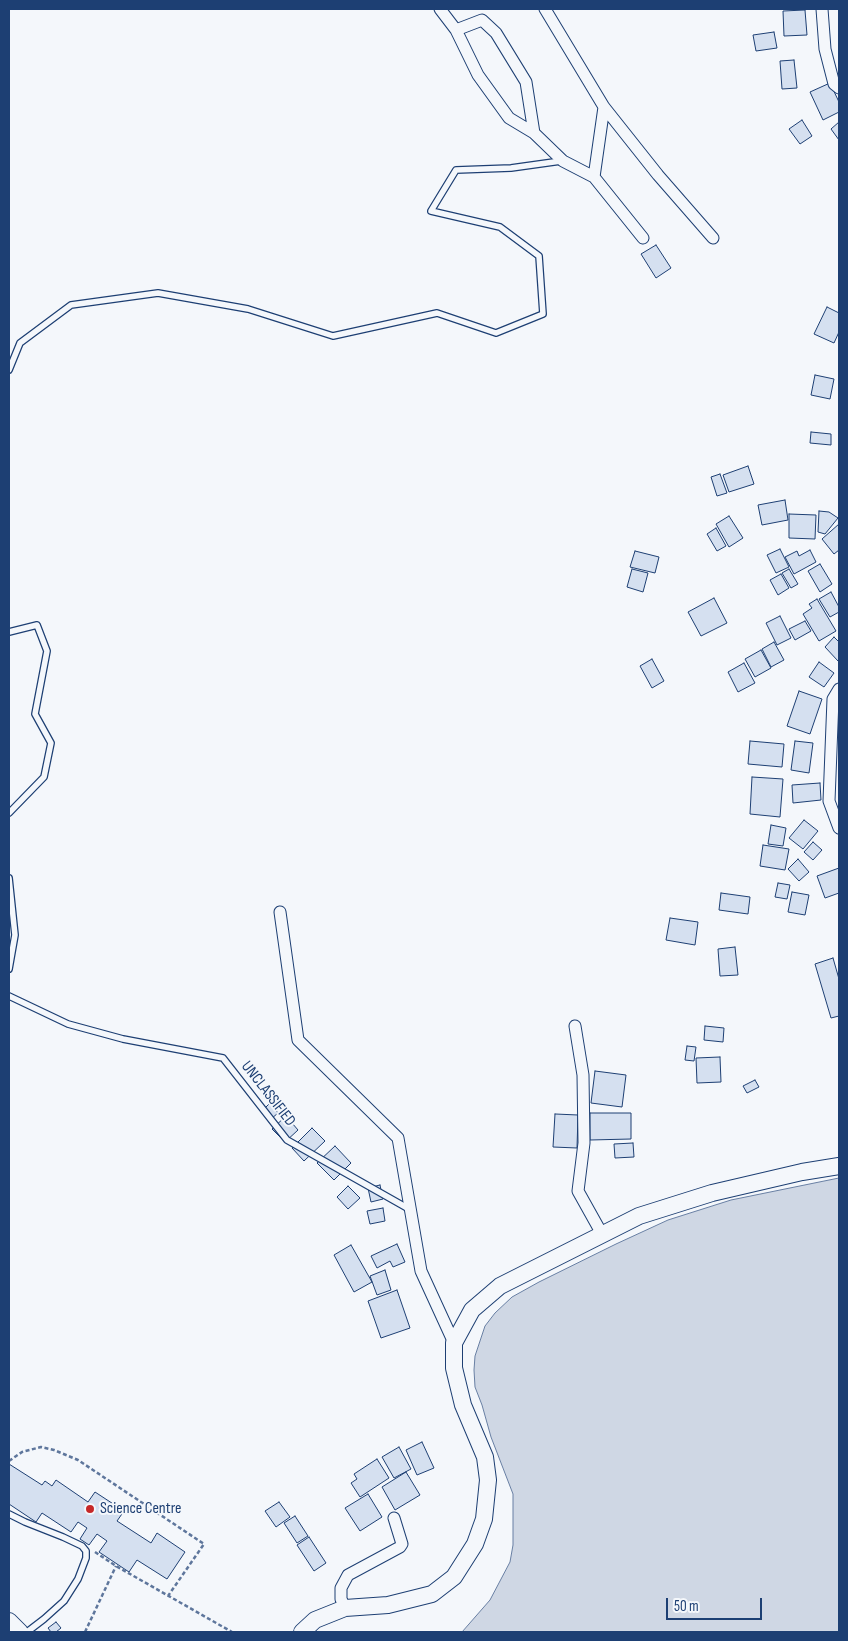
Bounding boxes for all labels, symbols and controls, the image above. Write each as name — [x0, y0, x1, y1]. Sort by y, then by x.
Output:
street label: UNCLASSIFIED — [237, 1058, 299, 1130]
place label: Science Centre — [100, 1499, 181, 1519]
marker: Science Centre — [84, 1503, 96, 1515]
scale bar — [668, 1588, 764, 1620]
text: 50 m — [674, 1597, 699, 1616]

